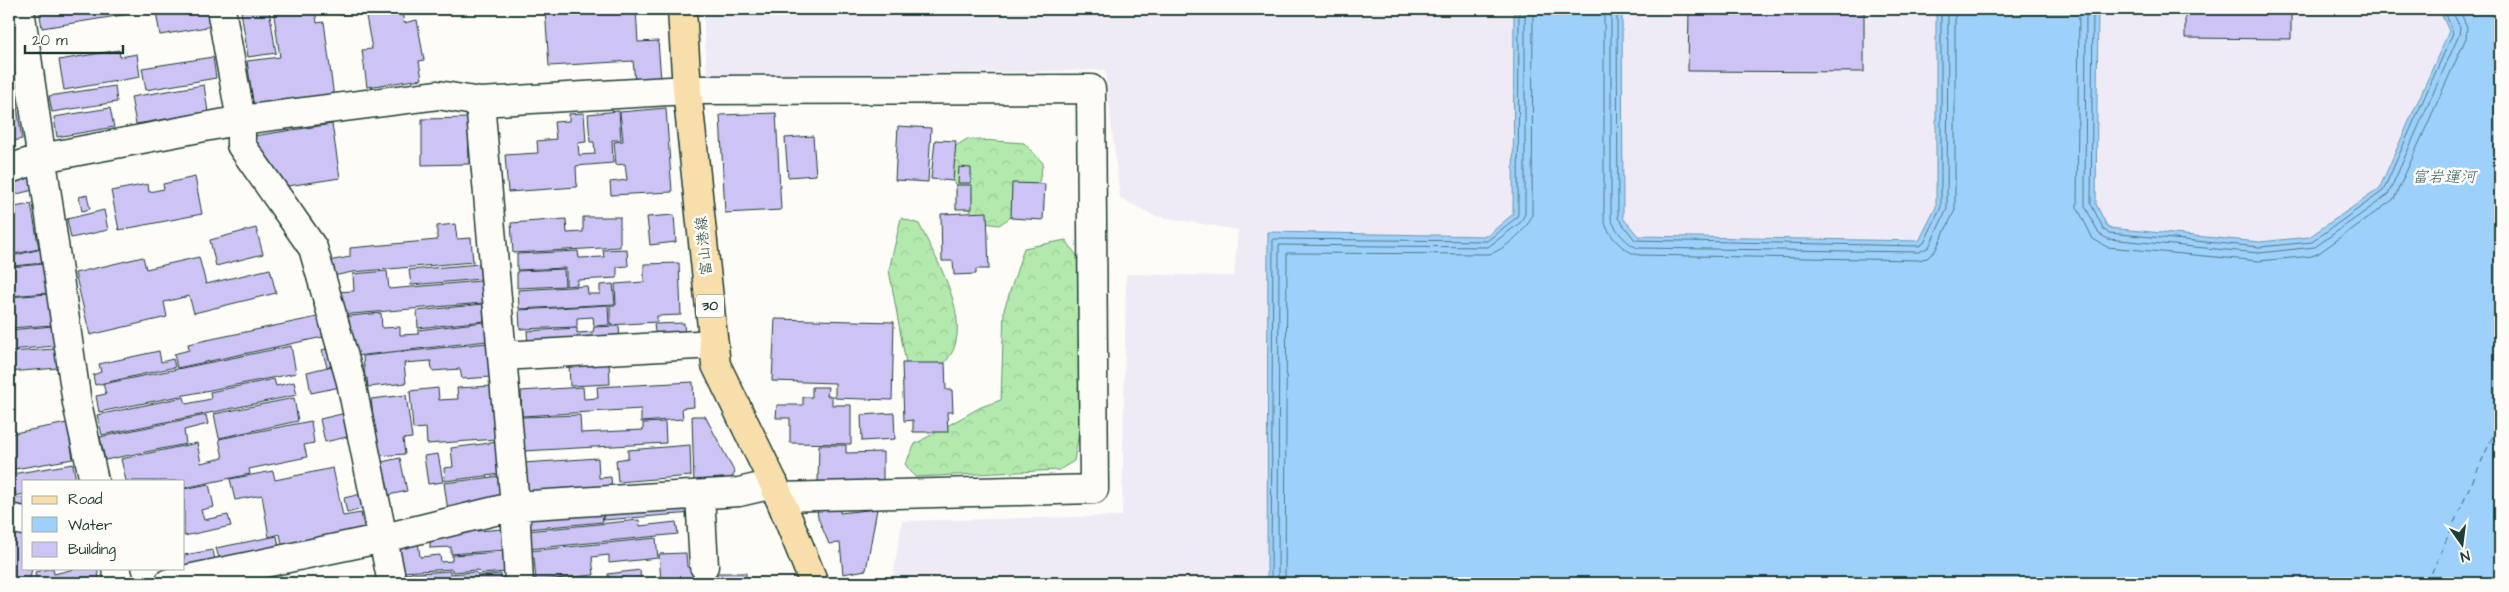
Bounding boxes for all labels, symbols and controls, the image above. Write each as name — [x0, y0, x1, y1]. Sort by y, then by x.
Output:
scale bar — [25, 22, 122, 54]
text: 20 m — [32, 30, 68, 51]
water label: 富岩運河 — [2412, 166, 2478, 188]
street label: 富山港線 — [690, 215, 718, 277]
road number: 30 — [696, 294, 724, 318]
legend — [22, 480, 185, 570]
text: Road — [68, 489, 103, 510]
text: Water — [68, 515, 112, 536]
north arrow — [2436, 520, 2486, 570]
text: Building — [68, 539, 116, 561]
text: N — [2458, 545, 2472, 566]

